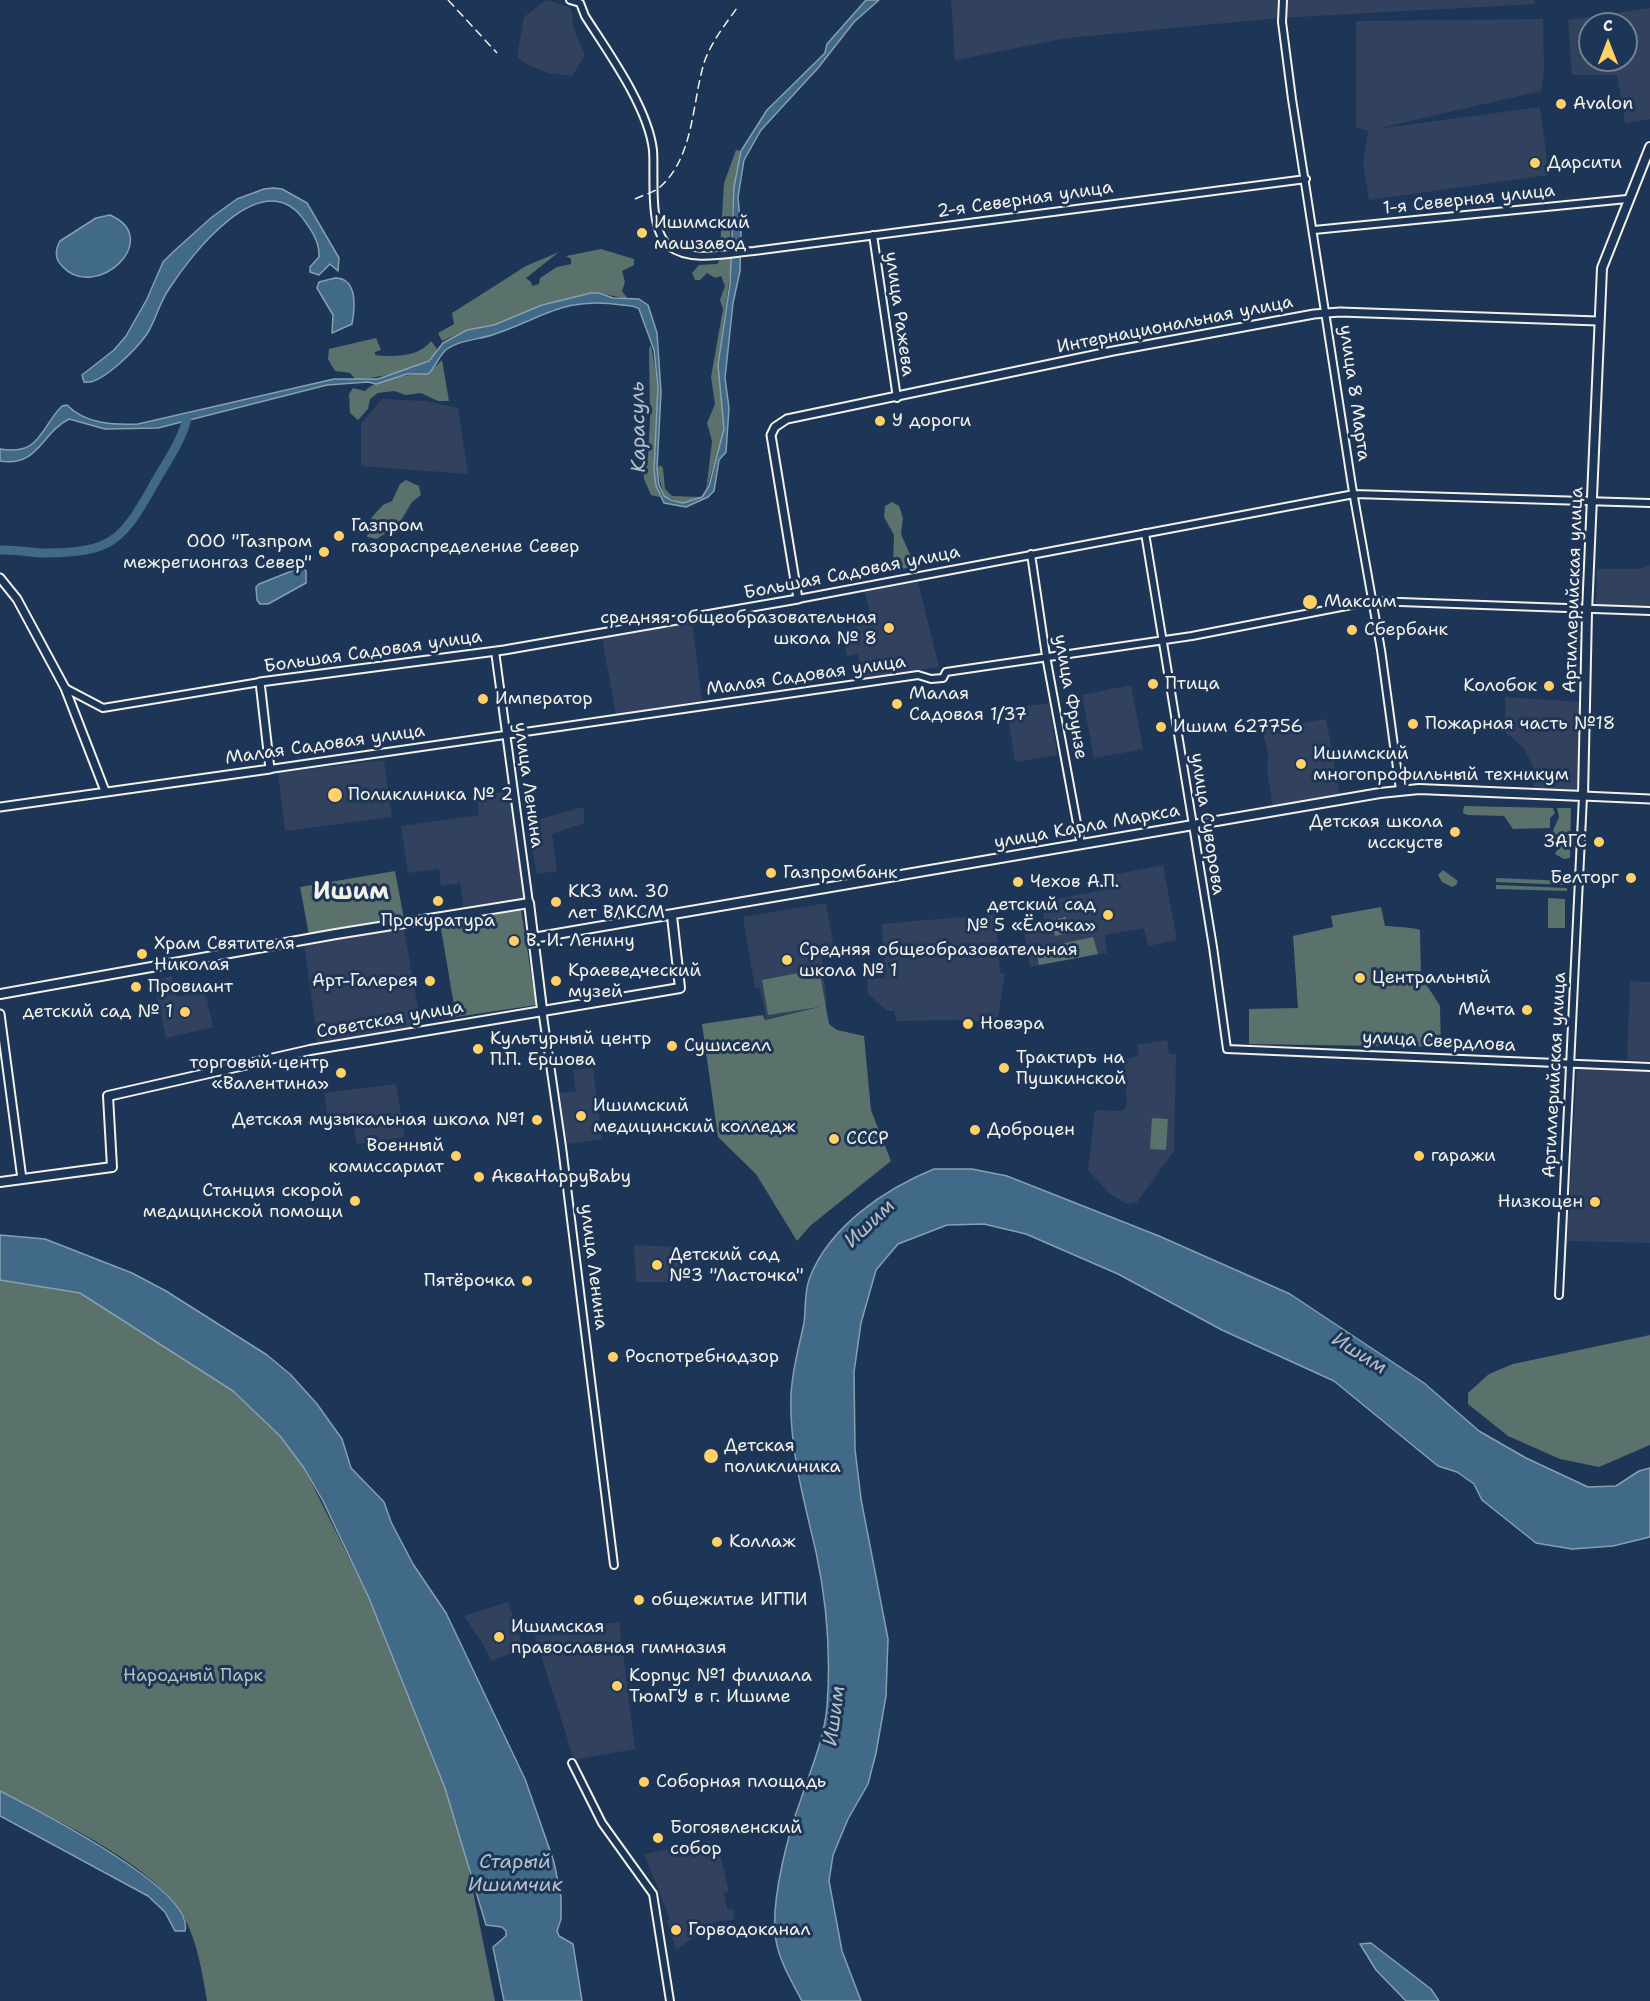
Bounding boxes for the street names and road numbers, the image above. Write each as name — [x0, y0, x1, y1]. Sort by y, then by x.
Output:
street label: 2-я Северная улица — [936, 177, 1114, 223]
street label: 1-я Северная улица — [1382, 180, 1556, 220]
street label: улица Ражева — [880, 250, 918, 378]
street label: Интернациональная улица — [1055, 291, 1295, 359]
street label: улица 8 Марта — [1334, 324, 1374, 462]
street label: Артиллерийская улица — [1560, 487, 1588, 693]
street label: Большая Садовая улица — [742, 541, 962, 605]
street label: Большая Садовая улица — [263, 626, 483, 678]
street label: улица Фрунзе — [1048, 633, 1092, 761]
street label: Малая Садовая улица — [705, 651, 907, 701]
street label: Малая Садовая улица — [224, 720, 426, 770]
street label: улица Ленина — [509, 721, 547, 849]
street label: улица Суворова — [1185, 751, 1229, 897]
street label: улица Карла Маркса — [992, 800, 1182, 854]
street label: Артиллерийская улица — [1539, 971, 1571, 1179]
street label: Советская улица — [315, 996, 465, 1044]
street label: улица Свердлова — [1362, 1027, 1516, 1057]
street label: улица Ленина — [575, 1203, 611, 1331]

